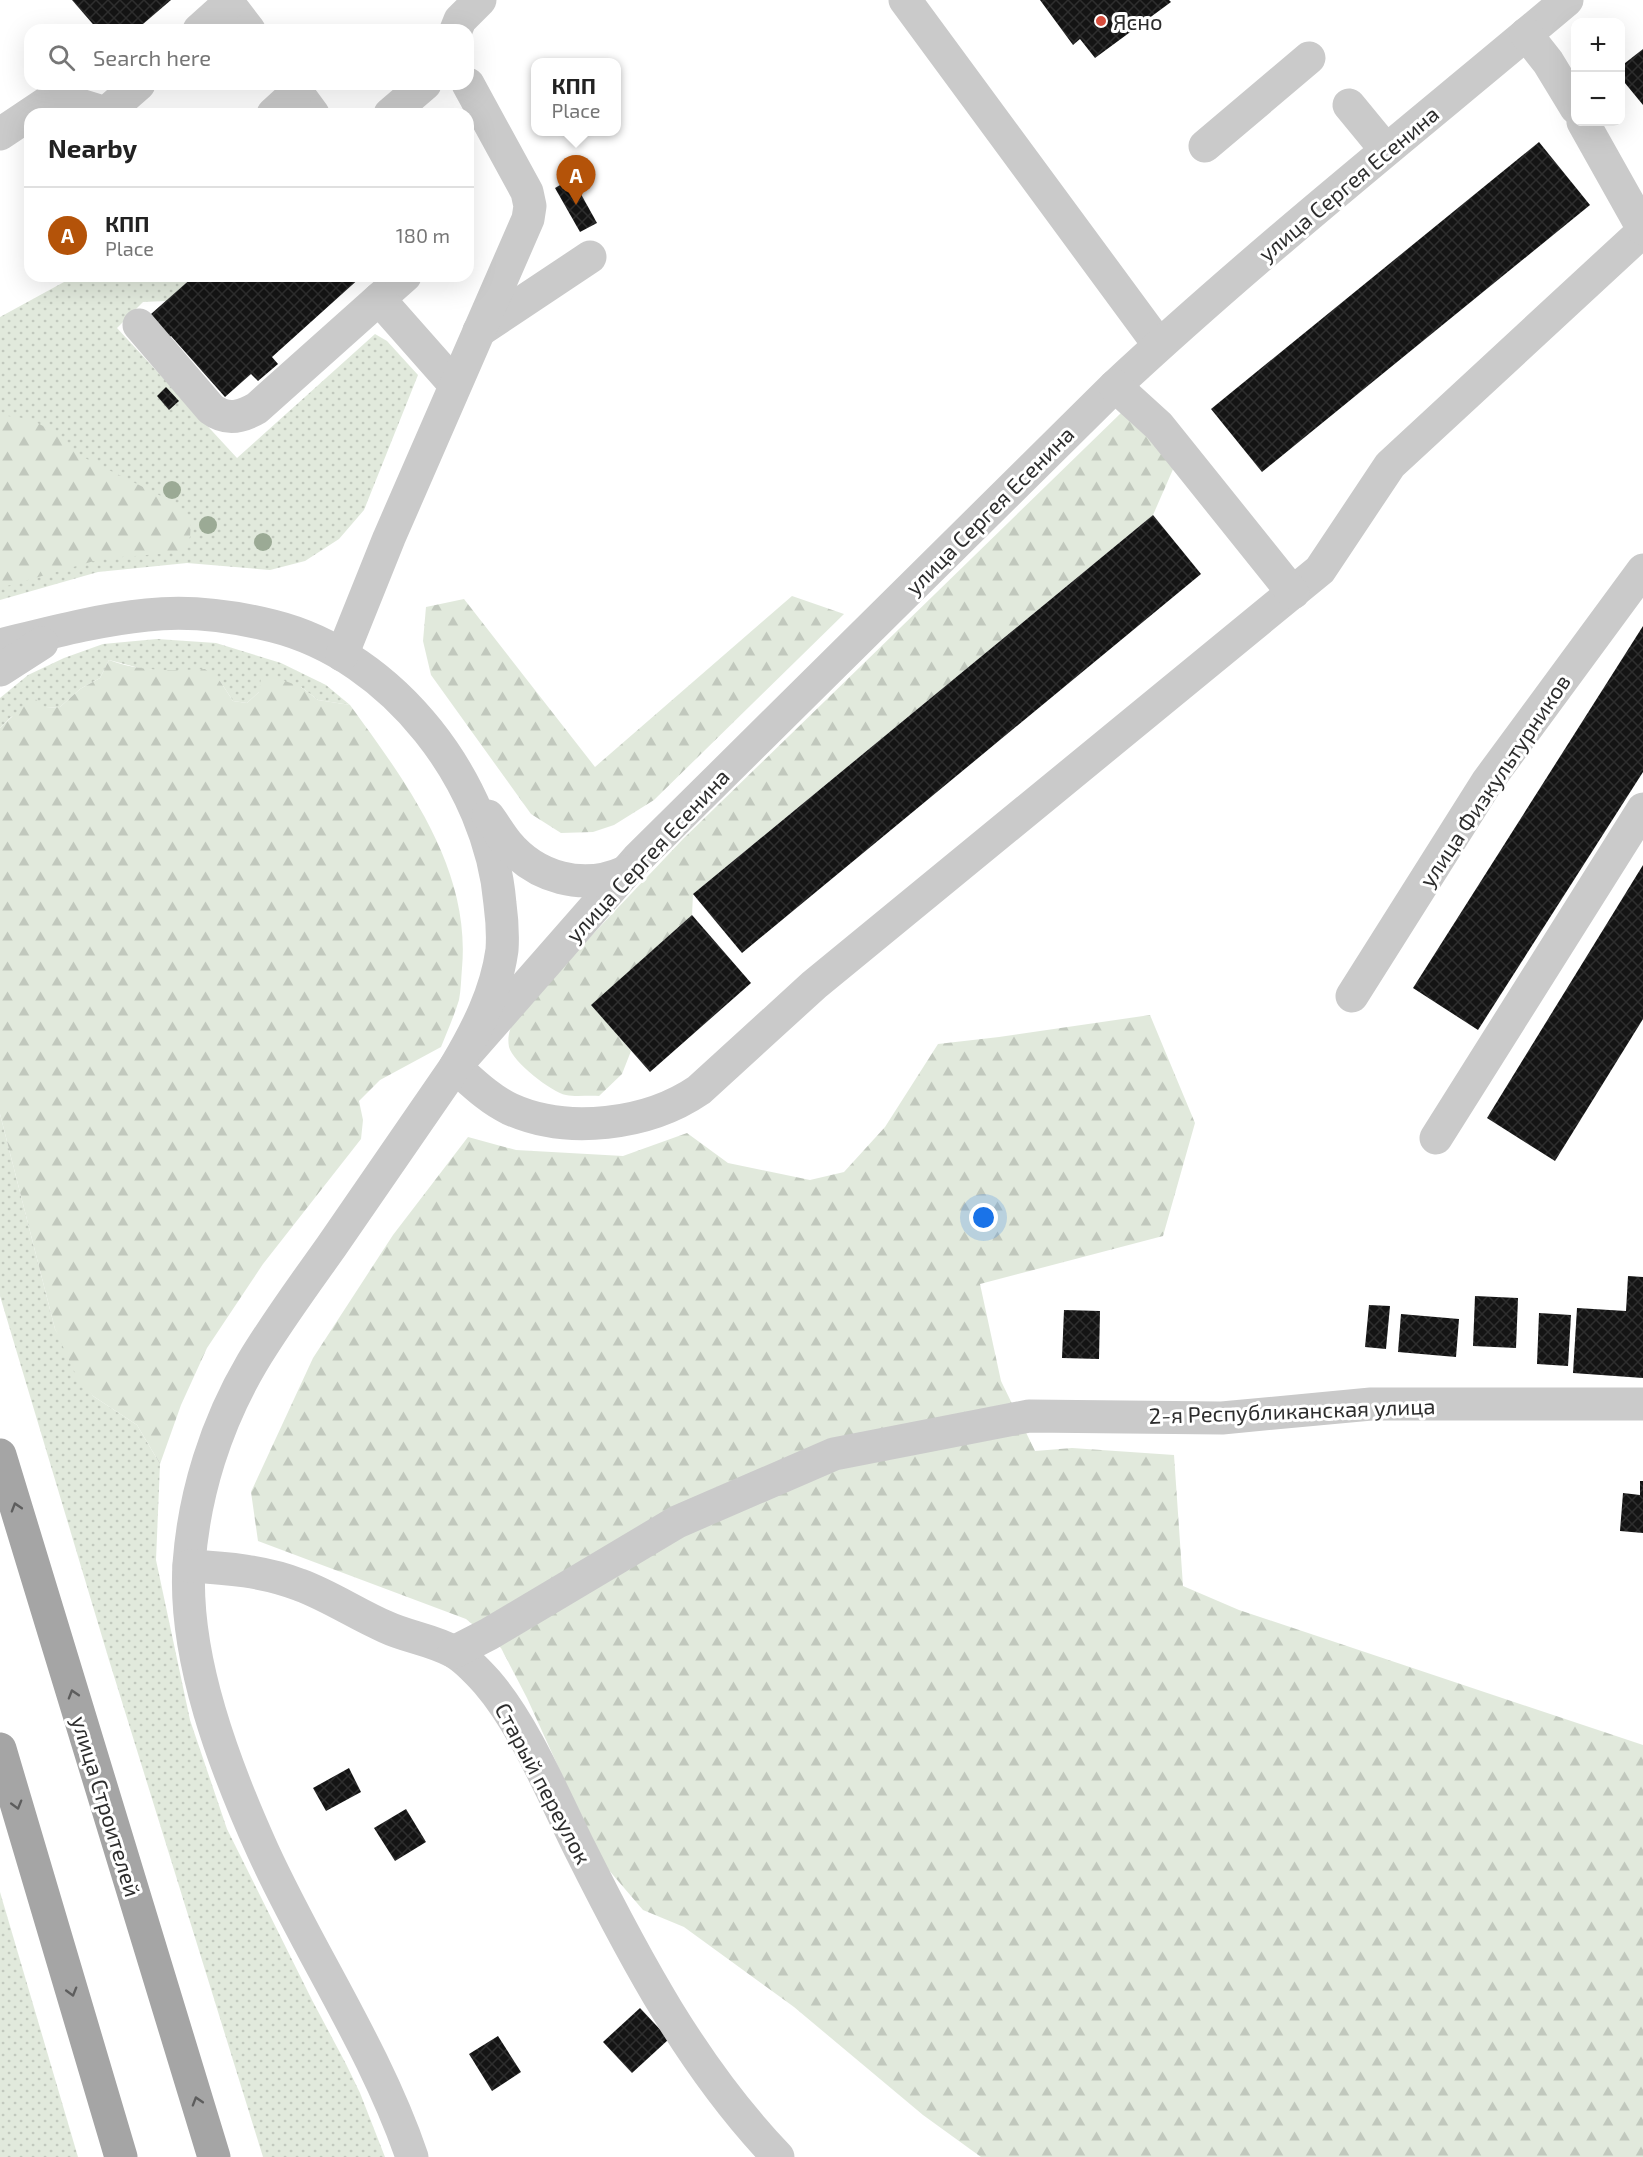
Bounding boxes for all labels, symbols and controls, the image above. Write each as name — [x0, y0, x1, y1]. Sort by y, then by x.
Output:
place label: Ясно — [1113, 8, 1163, 34]
marker: Ясно — [1094, 14, 1108, 28]
map controls — [1571, 18, 1625, 126]
button: + — [1571, 18, 1625, 72]
search box — [24, 24, 474, 90]
icon: search — [45, 41, 78, 74]
text: Search here — [93, 44, 211, 70]
popup — [531, 58, 621, 136]
text: КПП — [551, 72, 596, 98]
button: − — [1571, 72, 1625, 126]
text: Place — [551, 98, 601, 122]
street label: улица Сергея Есенина — [1253, 100, 1444, 267]
text: Nearby — [48, 132, 137, 163]
pin: A — [556, 156, 596, 205]
text: КПП — [105, 210, 150, 236]
text: A — [61, 223, 74, 247]
text: 180 m — [396, 223, 450, 247]
text: Place — [105, 236, 154, 260]
street label: улица Сергея Есенина — [899, 420, 1079, 600]
street label: улица Физкультурников — [1413, 669, 1576, 892]
street label: улица Сергея Есенина — [560, 763, 735, 948]
your location — [969, 1203, 998, 1232]
street label: 2-я Республиканская улица — [1148, 1392, 1436, 1429]
one-way arrow — [11, 1502, 23, 1513]
one-way arrow — [68, 1689, 80, 1699]
street label: Старый переулок — [490, 1698, 598, 1869]
street label: улица Строителей — [66, 1712, 147, 1900]
one-way arrow — [10, 1800, 22, 1810]
one-way arrow — [65, 1987, 77, 1997]
one-way arrow — [192, 2096, 204, 2107]

